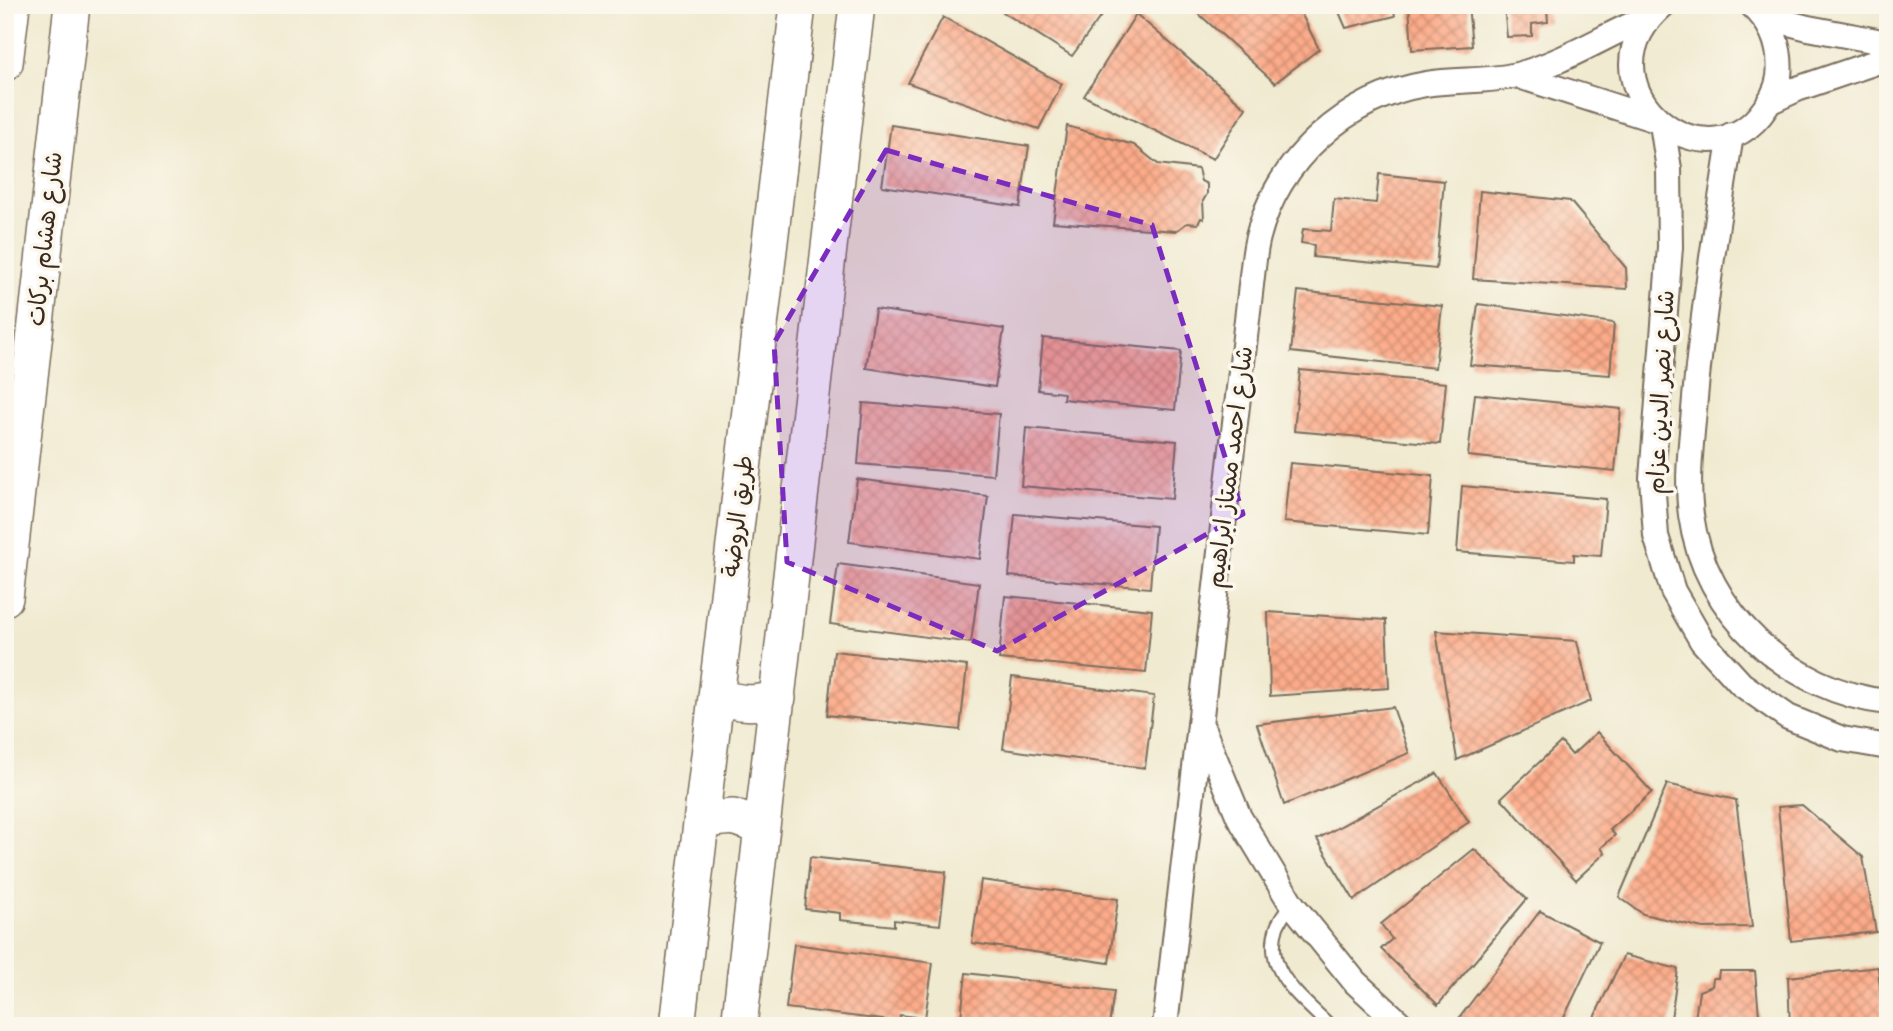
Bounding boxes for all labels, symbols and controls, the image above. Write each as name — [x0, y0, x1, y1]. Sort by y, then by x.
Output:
street label: شارع هشام بركات — [21, 150, 72, 328]
street label: شارع نصر الدين عزام — [1641, 289, 1684, 495]
street label: شارع احمد ممتاز ابراهيم — [1201, 345, 1262, 590]
street label: طريق الروضة — [716, 453, 760, 579]

